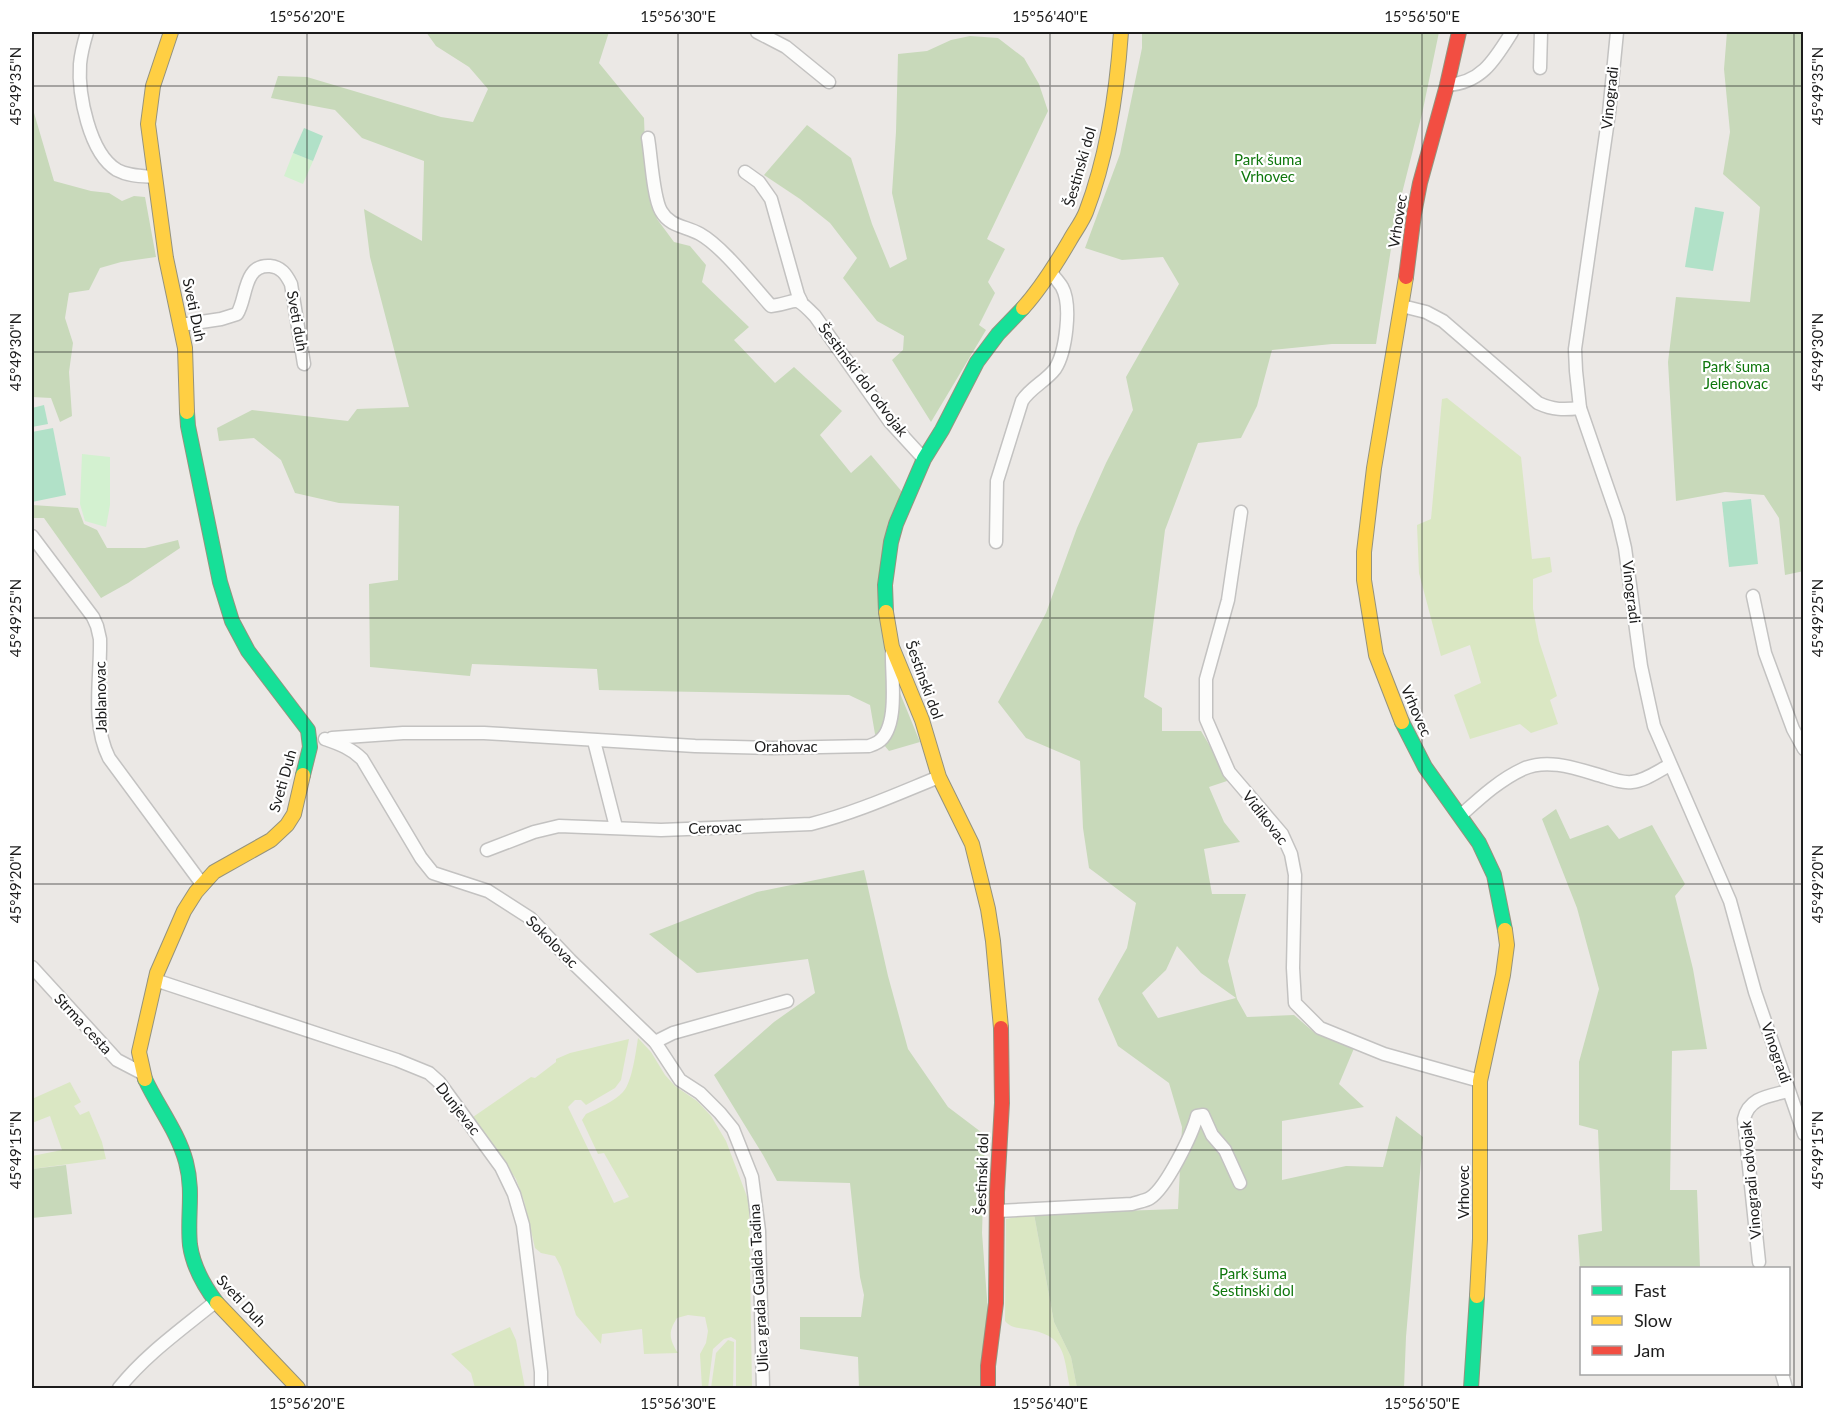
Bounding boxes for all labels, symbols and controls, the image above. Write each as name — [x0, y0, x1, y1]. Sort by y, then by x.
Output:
text: 15°56'20"E — [269, 7, 345, 25]
text: 15°56'30"E — [640, 7, 716, 25]
text: 15°56'40"E — [1012, 7, 1088, 25]
text: 15°56'50"E — [1384, 7, 1460, 25]
text: 45°49'35"N — [6, 47, 24, 125]
text: 45°49'35"N — [1808, 47, 1826, 125]
street label: Vinogradi — [1597, 66, 1621, 130]
street label: Šestinski dol — [1059, 125, 1099, 209]
park label: Park šuma Vrhovec — [1234, 150, 1302, 185]
street label: Vrhovec — [1384, 193, 1410, 249]
street label: Sveti Duh — [179, 276, 210, 343]
street label: Sveti duh — [284, 289, 312, 353]
text: 45°49'30"N — [6, 313, 24, 391]
text: 45°49'30"N — [1808, 313, 1826, 391]
street label: Šestinski dol odvojak — [815, 319, 913, 440]
park label: Park šuma Jelenovac — [1702, 357, 1770, 392]
street label: Vinogradi — [1619, 559, 1645, 624]
text: 45°49'25"N — [6, 579, 24, 657]
text: 45°49'25"N — [1808, 579, 1826, 657]
street label: Šestinski dol — [902, 638, 947, 721]
street label: Jablanovac — [90, 661, 110, 733]
street label: Vrhovec — [1398, 682, 1436, 739]
street label: Orahovac — [754, 737, 818, 755]
street label: Sveti Duh — [265, 747, 300, 814]
street label: Vidikovac — [1239, 787, 1292, 848]
street label: Cerovac — [688, 817, 742, 837]
text: 45°49'20"N — [6, 845, 24, 923]
text: 45°49'20"N — [1808, 845, 1826, 923]
street label: Sokolovac — [523, 911, 583, 971]
street label: Strma cesta — [51, 989, 116, 1057]
street label: Vinogradi — [1758, 1020, 1796, 1085]
street label: Dunjevac — [433, 1079, 485, 1138]
text: 45°49'15"N — [6, 1111, 24, 1189]
text: 45°49'15"N — [1808, 1111, 1826, 1189]
street label: Vinogradi odvojak — [1736, 1120, 1764, 1240]
street label: Šestinski dol — [971, 1133, 991, 1215]
street label: Vrhovec — [1454, 1165, 1472, 1219]
street label: Ulica grada Gualda Tadina — [745, 1203, 771, 1373]
park label: Park šuma Šestinski dol — [1212, 1264, 1294, 1299]
legend — [1580, 1267, 1790, 1375]
street label: Sveti Duh — [213, 1271, 270, 1330]
text: Fast — [1634, 1279, 1667, 1301]
text: Slow — [1634, 1309, 1672, 1331]
text: Jam — [1634, 1339, 1665, 1361]
text: 15°56'20"E — [269, 1394, 345, 1412]
text: 15°56'30"E — [640, 1394, 716, 1412]
text: 15°56'40"E — [1012, 1394, 1088, 1412]
text: 15°56'50"E — [1384, 1394, 1460, 1412]

